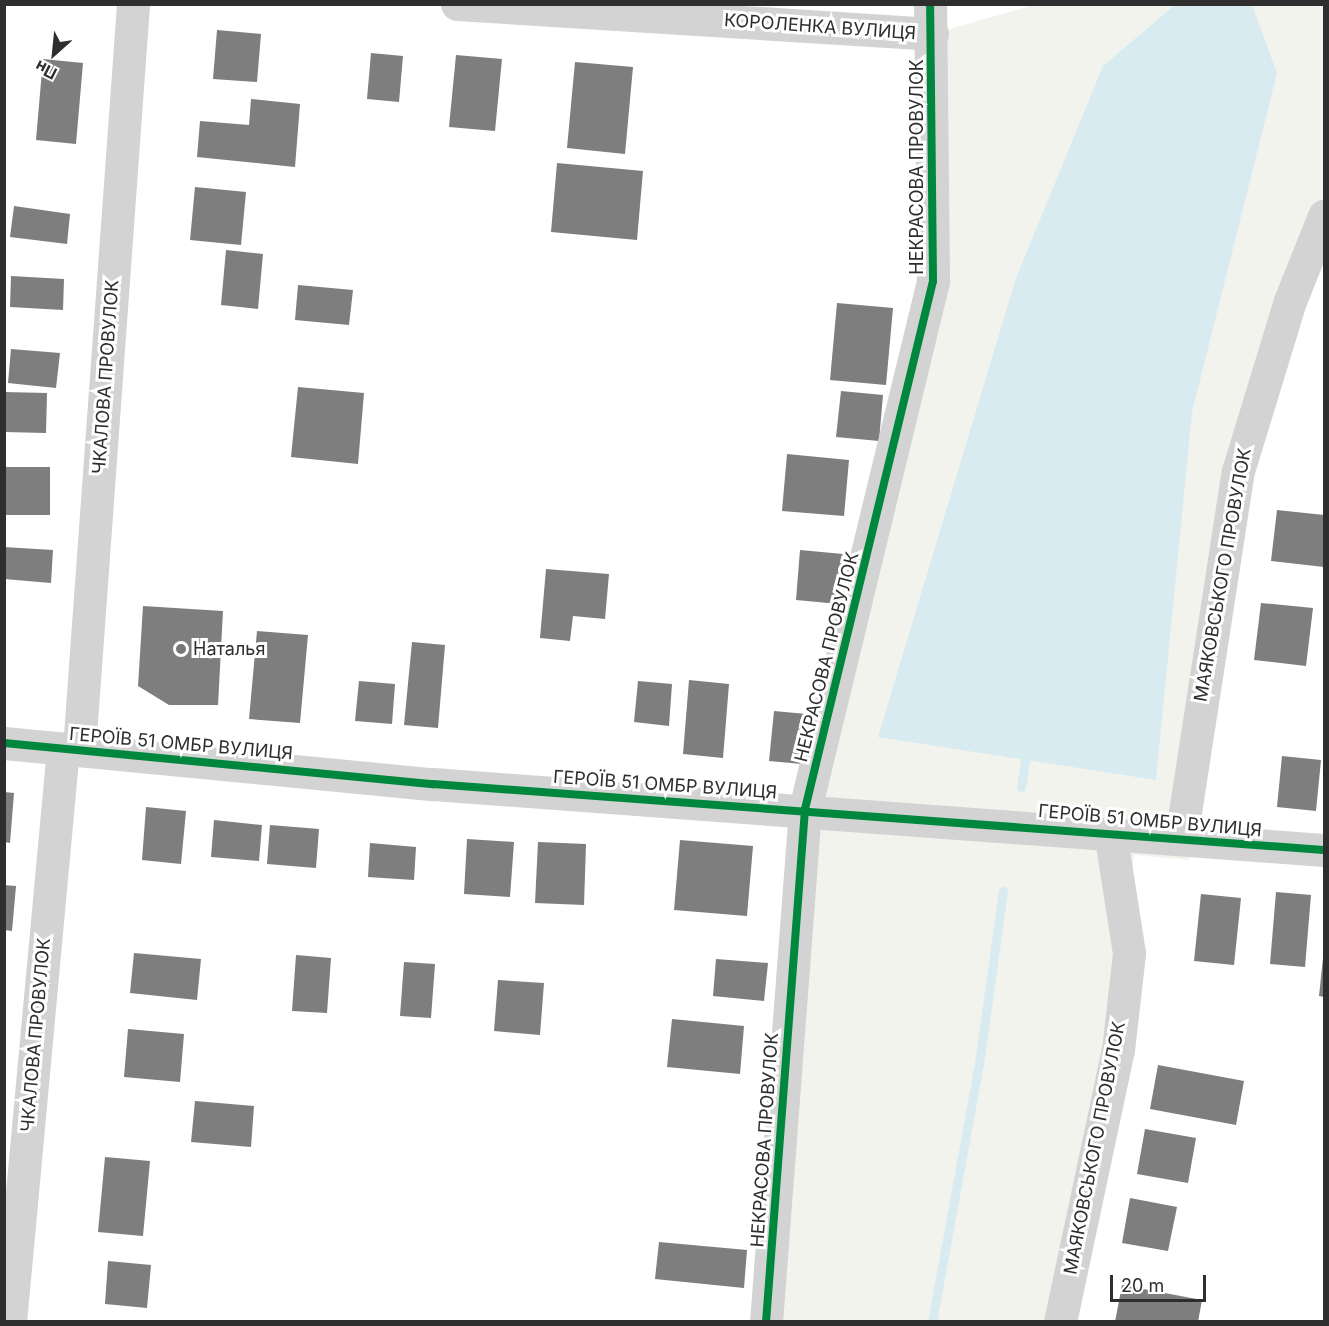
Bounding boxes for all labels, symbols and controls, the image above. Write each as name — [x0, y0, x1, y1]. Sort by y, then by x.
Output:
street label: КОРОЛЕНКА ВУЛИЦЯ — [723, 10, 917, 44]
north arrow — [24, 24, 84, 84]
text: Пн — [32, 56, 60, 84]
street label: НЕКРАСОВА ПРОВУЛОК — [906, 59, 928, 275]
street label: ЧКАЛОВА ПРОВУЛОК — [88, 279, 124, 475]
street label: МАЯКОВСЬКОГО ПРОВУЛОК — [1190, 447, 1256, 703]
street label: НЕКРАСОВА ПРОВУЛОК — [790, 550, 864, 764]
place label: Наталья — [193, 638, 265, 660]
marker: Наталья — [174, 642, 188, 656]
street label: ГЕРОЇВ 51 ОМБР ВУЛИЦЯ — [68, 723, 294, 765]
street label: ГЕРОЇВ 51 ОМБР ВУЛИЦЯ — [552, 766, 778, 804]
street label: ГЕРОЇВ 51 ОМБР ВУЛИЦЯ — [1037, 800, 1263, 842]
street label: ЧКАЛОВА ПРОВУЛОК — [17, 937, 55, 1133]
street label: МАЯКОВСЬКОГО ПРОВУЛОК — [1060, 1020, 1130, 1276]
street label: НЕКРАСОВА ПРОВУЛОК — [747, 1032, 783, 1248]
scale bar — [1113, 1263, 1209, 1301]
text: 20 m — [1121, 1275, 1164, 1296]

